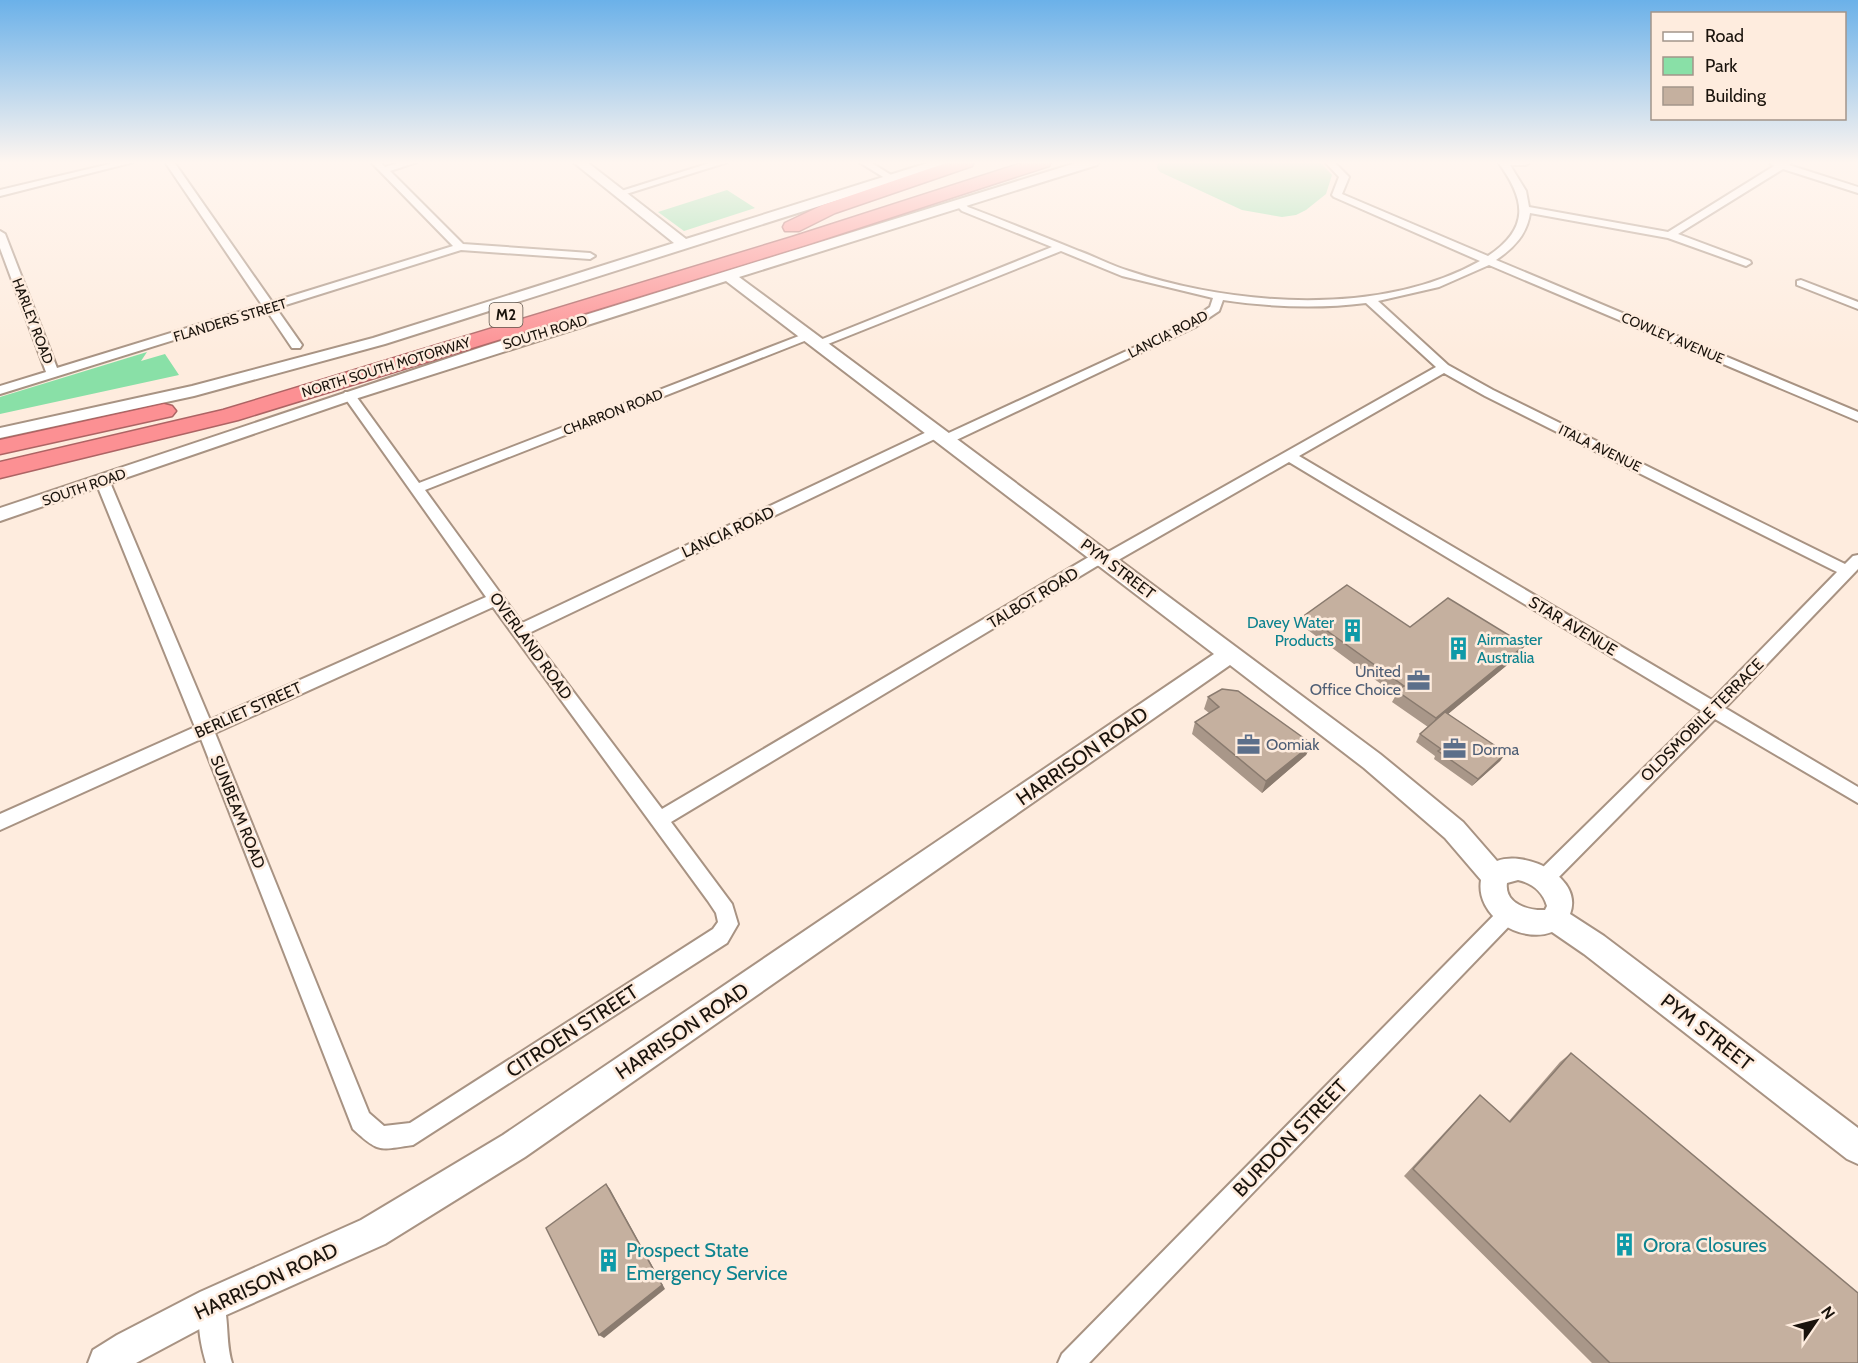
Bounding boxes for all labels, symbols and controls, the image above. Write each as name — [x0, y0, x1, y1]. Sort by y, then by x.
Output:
legend — [1651, 12, 1846, 120]
text: Road — [1705, 25, 1744, 47]
text: Park — [1705, 55, 1738, 77]
text: Building — [1705, 85, 1767, 107]
street label: HARLEY ROAD — [8, 275, 58, 367]
street label: FLANDERS STREET — [171, 294, 289, 346]
road number: M2 — [490, 303, 522, 327]
street label: LANCIA ROAD — [1125, 306, 1211, 362]
street label: COWLEY AVENUE — [1619, 308, 1727, 368]
street label: SOUTH ROAD — [501, 311, 589, 353]
street label: NORTH SOUTH MOTORWAY — [299, 332, 474, 401]
street label: CHARRON ROAD — [560, 385, 666, 439]
street label: ITALA AVENUE — [1556, 420, 1644, 476]
street label: SOUTH ROAD — [40, 464, 128, 510]
street label: LANCIA ROAD — [679, 502, 777, 562]
street label: PYM STREET — [1077, 535, 1159, 603]
street label: TALBOT ROAD — [984, 563, 1082, 633]
street label: OVERLAND ROAD — [486, 589, 576, 703]
street label: STAR AVENUE — [1525, 592, 1621, 660]
place label: Davey Water Products — [1247, 613, 1335, 650]
building icon: Davey Water Products — [1339, 618, 1365, 644]
place label: Airmaster Australia — [1477, 630, 1543, 667]
building icon: Airmaster Australia — [1446, 635, 1472, 661]
street label: OLDSMOBILE TERRACE — [1637, 655, 1767, 785]
place label: United Office Choice — [1310, 662, 1401, 699]
office icon: United Office Choice — [1406, 667, 1432, 693]
street label: BERLIET STREET — [192, 678, 305, 742]
street label: HARRISON ROAD — [1011, 702, 1153, 810]
office icon: Oomiak — [1235, 731, 1261, 757]
place label: Oomiak — [1266, 735, 1320, 754]
office icon: Dorma — [1441, 736, 1467, 762]
place label: Dorma — [1472, 740, 1519, 759]
street label: SUNBEAM ROAD — [207, 753, 269, 871]
street label: HARRISON ROAD — [611, 978, 753, 1084]
street label: CITROEN STREET — [502, 979, 643, 1083]
street label: PYM STREET — [1656, 989, 1758, 1076]
street label: BURDON STREET — [1228, 1074, 1352, 1202]
building icon: Orora Closures — [1612, 1232, 1638, 1258]
place label: Orora Closures — [1643, 1233, 1767, 1257]
street label: HARRISON ROAD — [190, 1237, 342, 1325]
place label: Prospect State Emergency Service — [626, 1238, 787, 1285]
building icon: Prospect State Emergency Service — [595, 1248, 621, 1274]
north arrow — [1786, 1291, 1846, 1351]
text: N — [1817, 1303, 1839, 1323]

